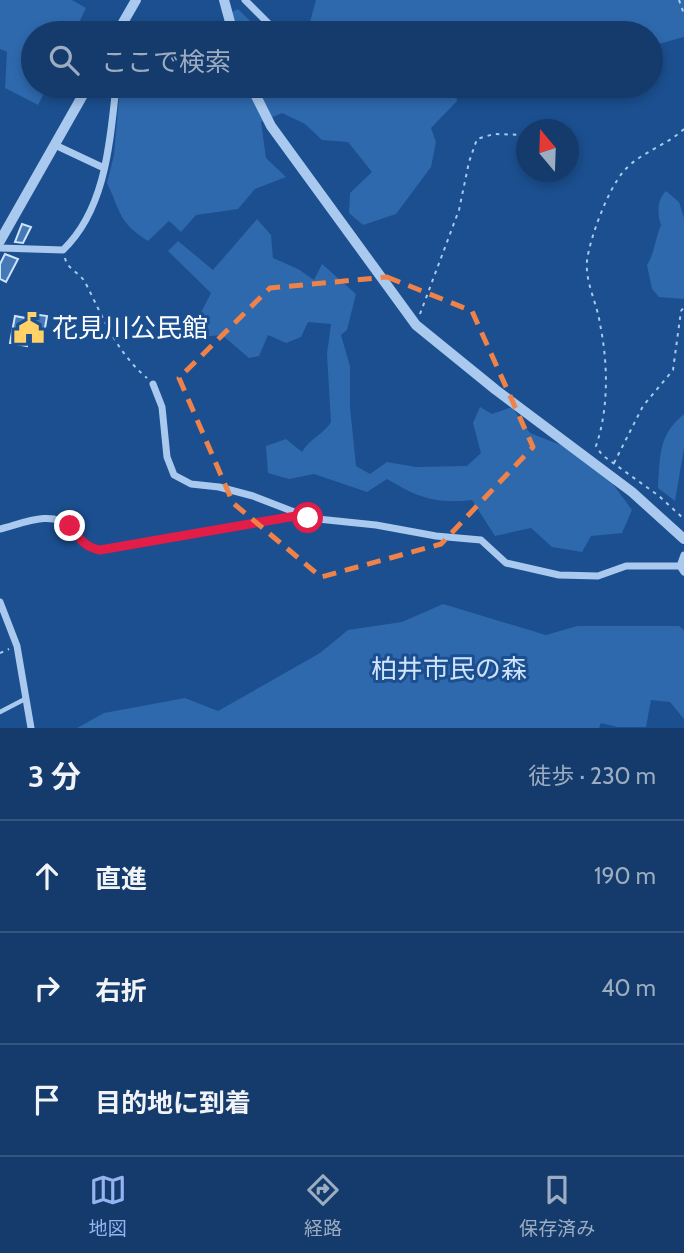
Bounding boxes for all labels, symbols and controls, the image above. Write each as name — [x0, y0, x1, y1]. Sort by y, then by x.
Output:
search box — [21, 21, 663, 98]
icon: search — [45, 41, 83, 79]
text: ここで検索 — [101, 46, 231, 78]
north arrow — [516, 119, 579, 182]
public building icon: 花見川公民館 — [12, 311, 46, 345]
place label: 花見川公民館 — [52, 312, 208, 344]
route start — [292, 502, 323, 533]
route end — [54, 510, 85, 541]
park label: 柏井市民の森 — [371, 653, 527, 685]
text: 3 分 — [28, 758, 81, 795]
text: 徒歩 · 230 m — [528, 762, 656, 790]
icon: ahead — [28, 857, 66, 895]
text: 190 m — [594, 862, 656, 890]
text: 直進 — [95, 863, 147, 895]
icon: right — [28, 969, 66, 1007]
text: 40 m — [601, 974, 656, 1002]
text: 右折 — [95, 975, 147, 1007]
icon: arrive — [28, 1081, 66, 1119]
text: 目的地に到着 — [95, 1087, 251, 1119]
tab: 地図 — [89, 1171, 127, 1240]
tab: 経路 — [304, 1171, 342, 1240]
tab: 保存済み — [519, 1171, 595, 1240]

